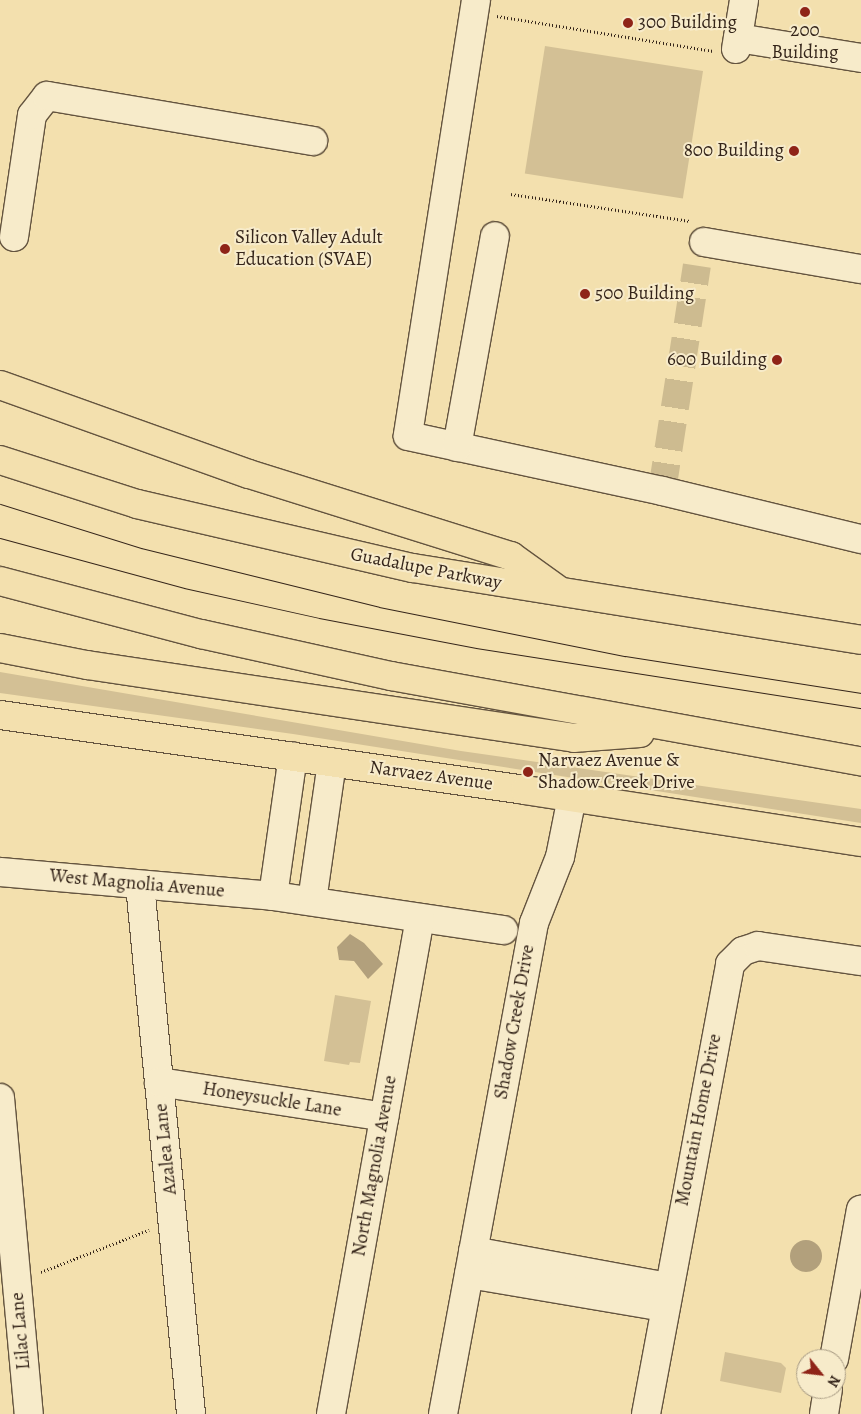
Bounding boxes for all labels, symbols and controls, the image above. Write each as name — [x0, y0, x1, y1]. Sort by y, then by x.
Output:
marker: 200 Building — [799, 6, 811, 18]
place label: 300 Building — [638, 12, 737, 34]
marker: 300 Building — [622, 17, 634, 29]
place label: 200 Building — [771, 20, 839, 64]
place label: 800 Building — [684, 140, 784, 162]
marker: 800 Building — [788, 145, 800, 157]
place label: Silicon Valley Adult Education (SVAE) — [235, 227, 383, 271]
marker: Silicon Valley Adult Education (SVAE) — [219, 243, 231, 255]
place label: 500 Building — [595, 283, 694, 305]
marker: 500 Building — [579, 288, 591, 300]
place label: 600 Building — [667, 349, 767, 371]
marker: 600 Building — [771, 354, 783, 366]
street label: Guadalupe Parkway — [349, 543, 503, 595]
place label: Narvaez Avenue & Shadow Creek Drive — [538, 750, 695, 794]
street label: Narvaez Avenue — [368, 756, 494, 796]
marker: Narvaez Avenue & Shadow Creek Drive — [522, 766, 534, 778]
street label: West Magnolia Avenue — [48, 865, 226, 903]
street label: Shadow Creek Drive — [490, 943, 540, 1101]
street label: Mountain Home Drive — [671, 1032, 727, 1208]
street label: North Magnolia Avenue — [348, 1074, 402, 1258]
street label: Honeysuckle Lane — [201, 1078, 343, 1122]
street label: Azalea Lane — [150, 1102, 182, 1196]
street label: Lilac Lane — [6, 1291, 36, 1371]
north arrow — [796, 1349, 846, 1399]
text: N — [823, 1372, 844, 1390]

